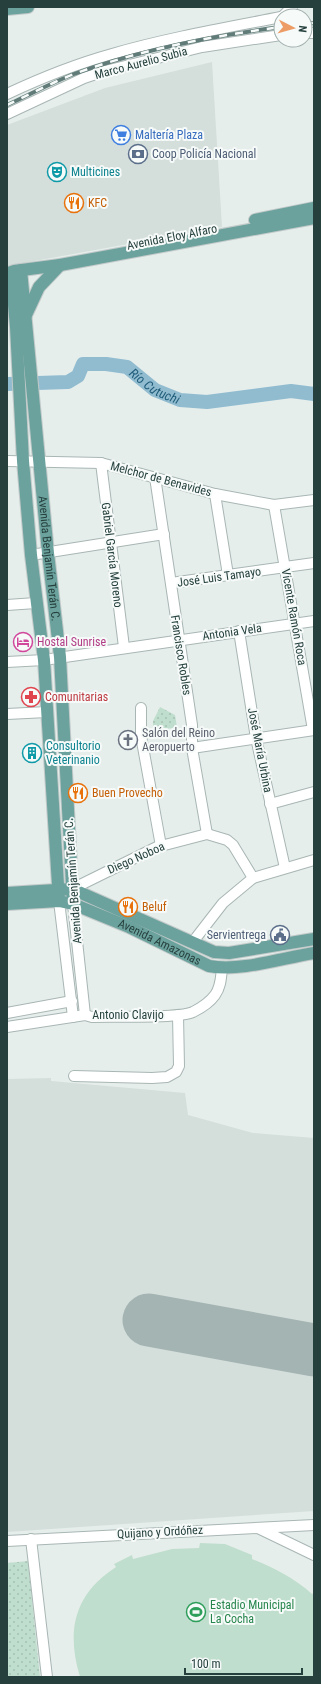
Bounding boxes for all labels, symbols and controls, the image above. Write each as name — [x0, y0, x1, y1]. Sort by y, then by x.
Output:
north arrow — [273, 8, 313, 48]
text: N — [296, 25, 309, 33]
street label: Marco Aurelio Subia — [93, 44, 189, 82]
supermarket icon: Maltería Plaza — [110, 124, 132, 146]
place label: Maltería Plaza — [135, 128, 203, 142]
bank icon: Coop Policía Nacional — [127, 143, 149, 165]
place label: Coop Policía Nacional — [152, 147, 256, 161]
theatre icon: Multicines — [46, 161, 68, 183]
place label: Multicines — [71, 165, 120, 179]
restaurant icon: KFC — [63, 192, 85, 214]
place label: KFC — [88, 196, 107, 210]
street label: Avenida Eloy Alfaro — [126, 221, 218, 253]
water label: Río Cutuchi — [126, 365, 182, 407]
street label: Melchor de Benavides — [109, 459, 213, 499]
street label: Avenida Benjamín Terán C. — [36, 495, 63, 622]
street label: Gabriel García Moreno — [99, 502, 125, 608]
street label: José Luis Tamayo — [176, 564, 262, 590]
street label: Vicente Ramón Roca — [279, 568, 309, 667]
street label: Francisco Robles — [168, 614, 194, 696]
street label: Antonia Vela — [201, 621, 263, 643]
hotel icon: Hostal Sunrise — [12, 631, 34, 653]
place label: Hostal Sunrise — [37, 635, 106, 649]
pharmacy icon: Comunitarias — [20, 686, 42, 708]
place label: Comunitarias — [45, 690, 108, 704]
street label: José María Urbina — [245, 706, 275, 794]
place label: Salón del Reino Aeropuerto — [142, 726, 215, 754]
church icon: Salón del Reino Aeropuerto — [117, 729, 139, 751]
place label: Consultorio Veterinanio — [46, 739, 101, 767]
building icon: Consultorio Veterinanio — [21, 742, 43, 764]
restaurant icon: Buen Provecho — [67, 782, 89, 804]
place label: Buen Provecho — [92, 786, 163, 800]
street label: Avenida Benjamín Terán C. — [62, 818, 84, 944]
street label: Diego Noboa — [105, 839, 167, 877]
restaurant icon: Beluf — [117, 896, 139, 918]
place label: Beluf — [142, 900, 167, 914]
street label: Avenida Amazonas — [116, 916, 203, 968]
public building icon: Servientrega — [269, 924, 291, 946]
place label: Servientrega — [207, 928, 266, 942]
street label: Antonio Clavijo — [92, 1008, 164, 1022]
street label: Quijano y Ordóñez — [117, 1523, 203, 1541]
place label: Estadio Municipal La Cocha — [210, 1598, 294, 1626]
sports icon: Estadio Municipal La Cocha — [185, 1601, 207, 1623]
scale bar — [185, 1650, 302, 1676]
text: 100 m — [191, 1657, 221, 1671]

